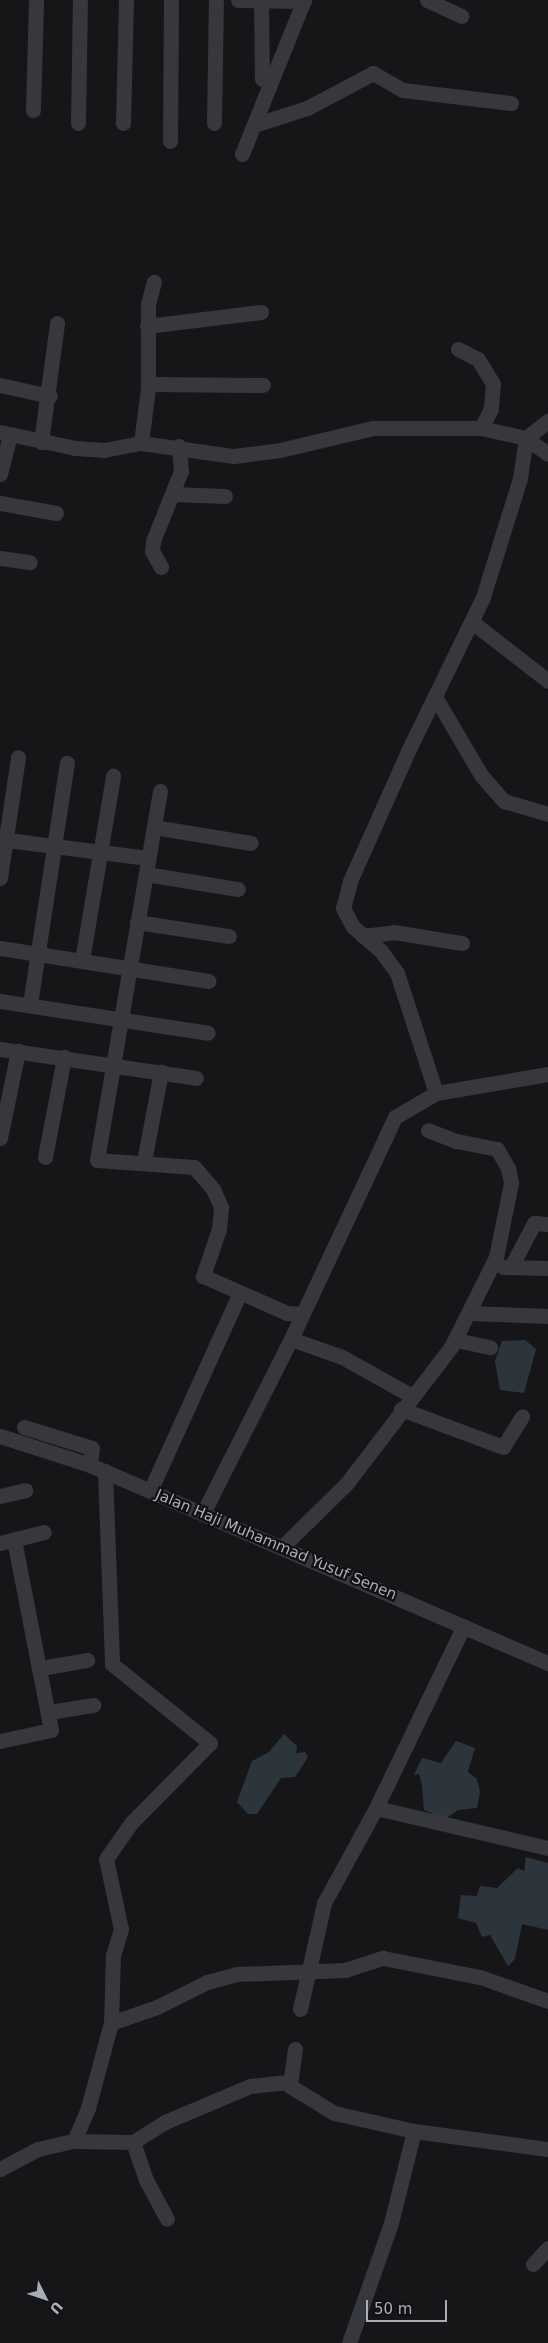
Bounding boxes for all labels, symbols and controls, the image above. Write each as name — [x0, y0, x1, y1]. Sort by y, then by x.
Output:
street label: Jalan Haji Muhammad Yusuf Senen — [153, 1486, 399, 1604]
north arrow — [20, 2273, 70, 2323]
scale bar — [368, 2290, 449, 2322]
text: U — [47, 2298, 66, 2317]
text: 50 m — [374, 2300, 412, 2318]

